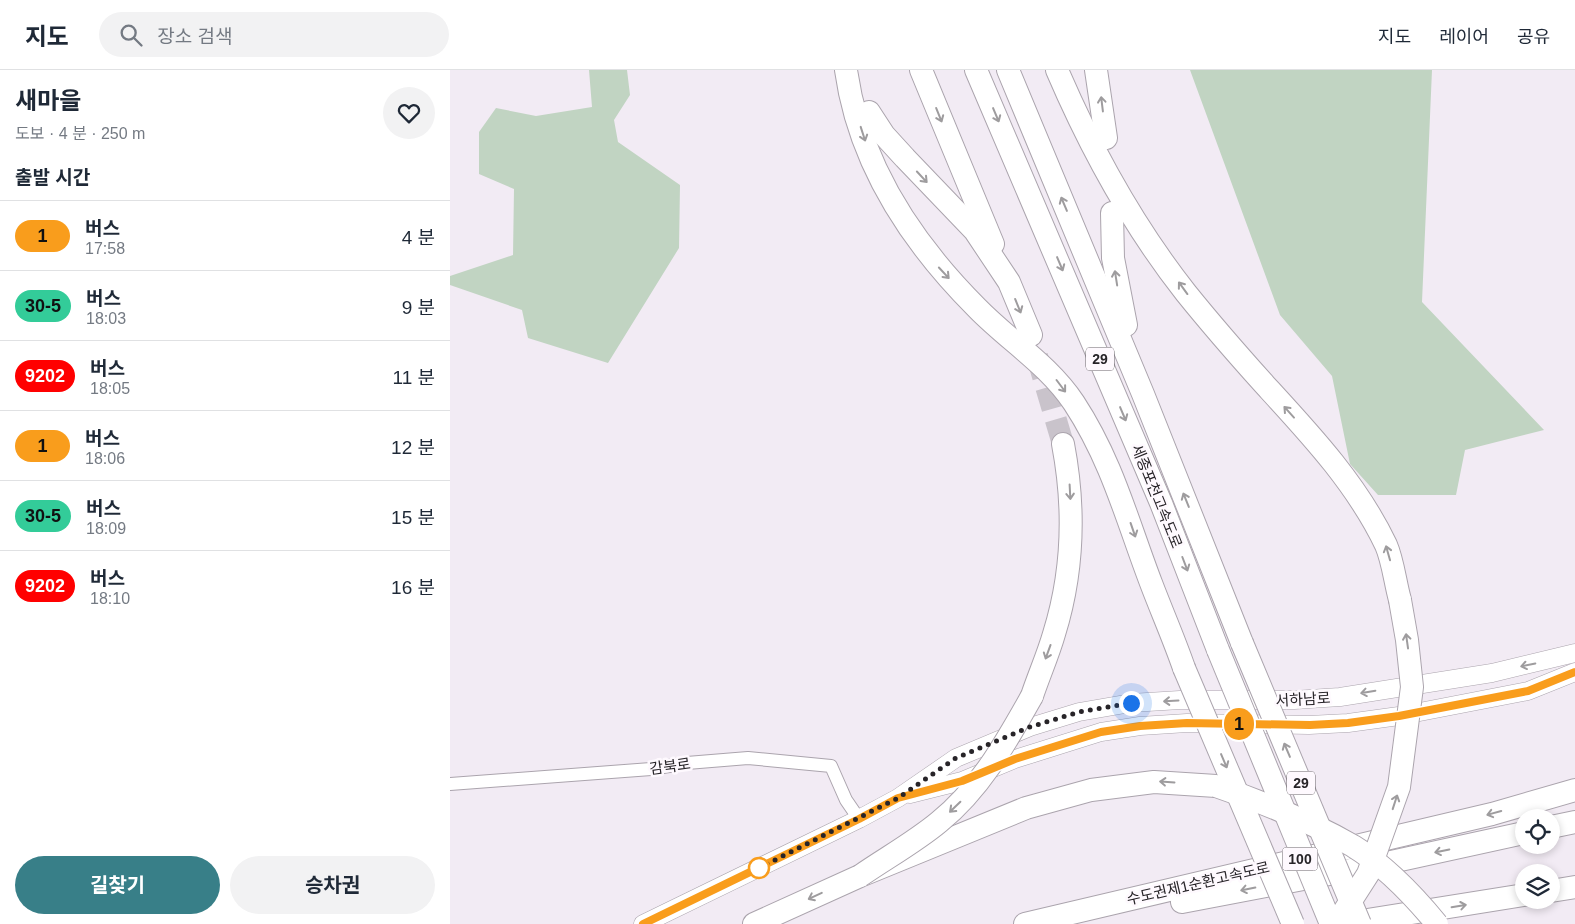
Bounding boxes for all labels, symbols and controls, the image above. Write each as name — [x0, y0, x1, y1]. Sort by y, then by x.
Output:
search box — [99, 12, 449, 57]
icon: search — [117, 21, 145, 49]
text: 지도 — [25, 23, 69, 50]
text: 장소 검색 — [157, 26, 232, 47]
text: 지도 — [1378, 27, 1411, 47]
text: 레이어 — [1439, 27, 1489, 47]
text: 공유 — [1517, 27, 1550, 47]
text: 새마을 — [15, 87, 81, 114]
button: heart — [383, 87, 435, 139]
one-way arrow — [1096, 96, 1106, 112]
one-way arrow — [935, 107, 944, 122]
one-way arrow — [991, 107, 1001, 122]
text: 도보 · 4 분 · 250 m — [15, 125, 145, 142]
one-way arrow — [858, 126, 868, 142]
text: 출발 시간 — [15, 167, 90, 188]
one-way arrow — [916, 170, 928, 183]
one-way arrow — [1059, 197, 1068, 212]
text: 버스 — [85, 218, 120, 239]
text: 1 — [37, 226, 48, 246]
text: 4 분 — [402, 227, 435, 248]
text: 17:58 — [85, 240, 125, 257]
one-way arrow — [1056, 256, 1065, 271]
one-way arrow — [938, 266, 950, 279]
one-way arrow — [1111, 271, 1121, 287]
one-way arrow — [1178, 282, 1189, 295]
text: 버스 — [86, 288, 121, 309]
text: 30-5 — [25, 296, 61, 316]
text: 9 분 — [402, 297, 435, 318]
one-way arrow — [1015, 298, 1024, 313]
text: 18:03 — [86, 310, 126, 327]
road number: 29 — [1086, 348, 1114, 370]
text: 버스 — [90, 358, 125, 379]
text: 9202 — [25, 366, 65, 386]
text: 11 분 — [393, 367, 435, 388]
one-way arrow — [1055, 379, 1066, 392]
text: 18:05 — [90, 380, 130, 397]
one-way arrow — [1283, 405, 1295, 418]
one-way arrow — [1119, 406, 1129, 421]
text: 버스 — [85, 428, 120, 449]
text: 1 — [37, 436, 48, 456]
text: 12 분 — [391, 437, 435, 458]
street label: 세종포천고속도로 — [1128, 442, 1186, 550]
text: 18:06 — [85, 450, 125, 467]
one-way arrow — [1065, 484, 1074, 500]
one-way arrow — [1181, 493, 1190, 508]
text: 버스 — [86, 498, 121, 519]
text: 30-5 — [25, 506, 61, 526]
text: 15 분 — [391, 507, 435, 528]
text: 18:09 — [86, 520, 126, 537]
one-way arrow — [1128, 522, 1138, 538]
one-way arrow — [1382, 545, 1392, 561]
one-way arrow — [1180, 556, 1190, 571]
text: 버스 — [90, 568, 125, 589]
text: 9202 — [25, 576, 65, 596]
text: 16 분 — [391, 577, 435, 598]
text: 18:10 — [90, 590, 130, 607]
one-way arrow — [1402, 634, 1412, 650]
one-way arrow — [1043, 644, 1052, 659]
one-way arrow — [1520, 661, 1536, 670]
one-way arrow — [1360, 688, 1376, 698]
street label: 서하남로 — [1275, 689, 1331, 709]
your location — [1119, 691, 1144, 716]
one-way arrow — [1163, 696, 1179, 705]
line badge: 1 — [1223, 708, 1255, 740]
text: 1 — [1234, 714, 1244, 734]
one-way arrow — [1282, 743, 1292, 758]
one-way arrow — [1219, 753, 1229, 768]
street label: 감북로 — [648, 755, 692, 777]
road number: 29 — [1287, 771, 1315, 794]
one-way arrow — [1159, 778, 1175, 787]
one-way arrow — [1390, 794, 1400, 810]
one-way arrow — [948, 801, 961, 813]
one-way arrow — [1487, 809, 1503, 818]
map controls — [1515, 809, 1560, 909]
button: locate — [1515, 809, 1560, 854]
one-way arrow — [1434, 847, 1450, 856]
road number: 100 — [1282, 848, 1318, 871]
button: 길찾기 — [15, 856, 220, 914]
button: 승차권 — [230, 856, 435, 914]
unlabelled marker — [748, 857, 770, 879]
street label: 수도권제1순환고속도로 — [1125, 858, 1271, 908]
button: layers — [1515, 864, 1560, 909]
one-way arrow — [1241, 885, 1257, 895]
one-way arrow — [808, 891, 823, 901]
one-way arrow — [1451, 900, 1467, 910]

